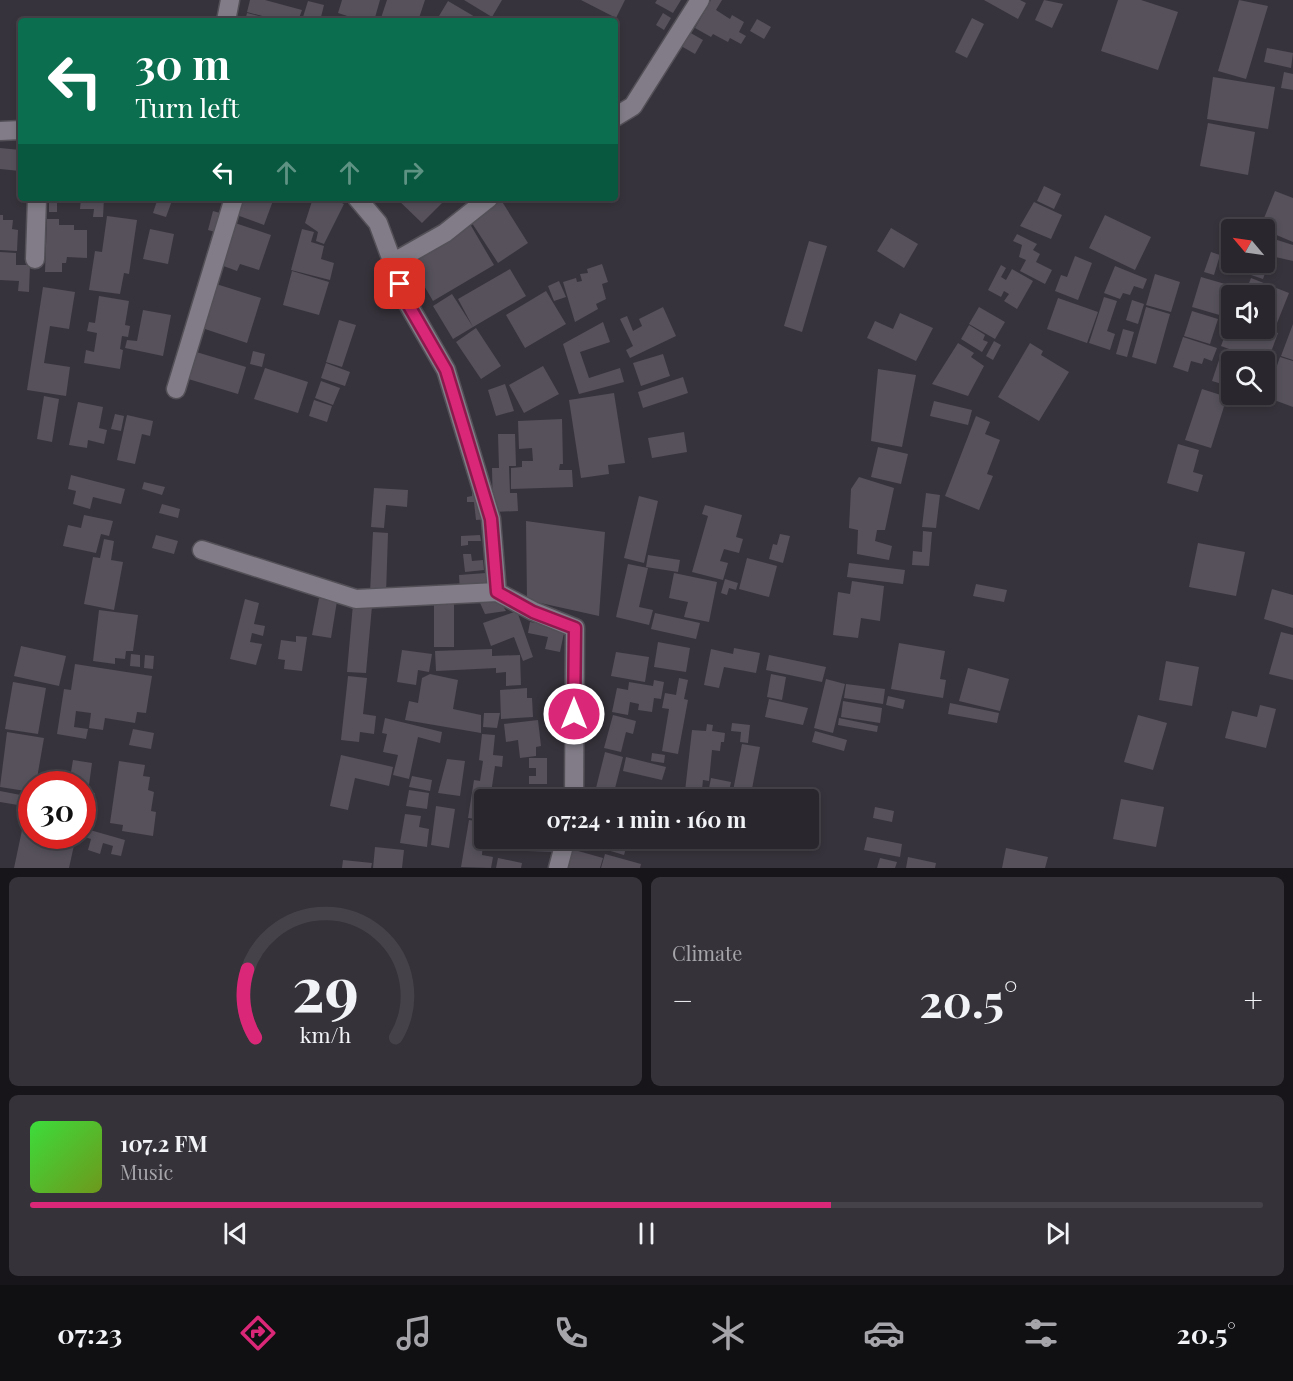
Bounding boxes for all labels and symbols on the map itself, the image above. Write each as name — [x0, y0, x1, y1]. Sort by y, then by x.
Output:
north arrow — [1221, 219, 1275, 273]
pin — [374, 258, 425, 309]
position arrow — [542, 682, 606, 746]
speed limit sign: 30 — [18, 771, 96, 849]

